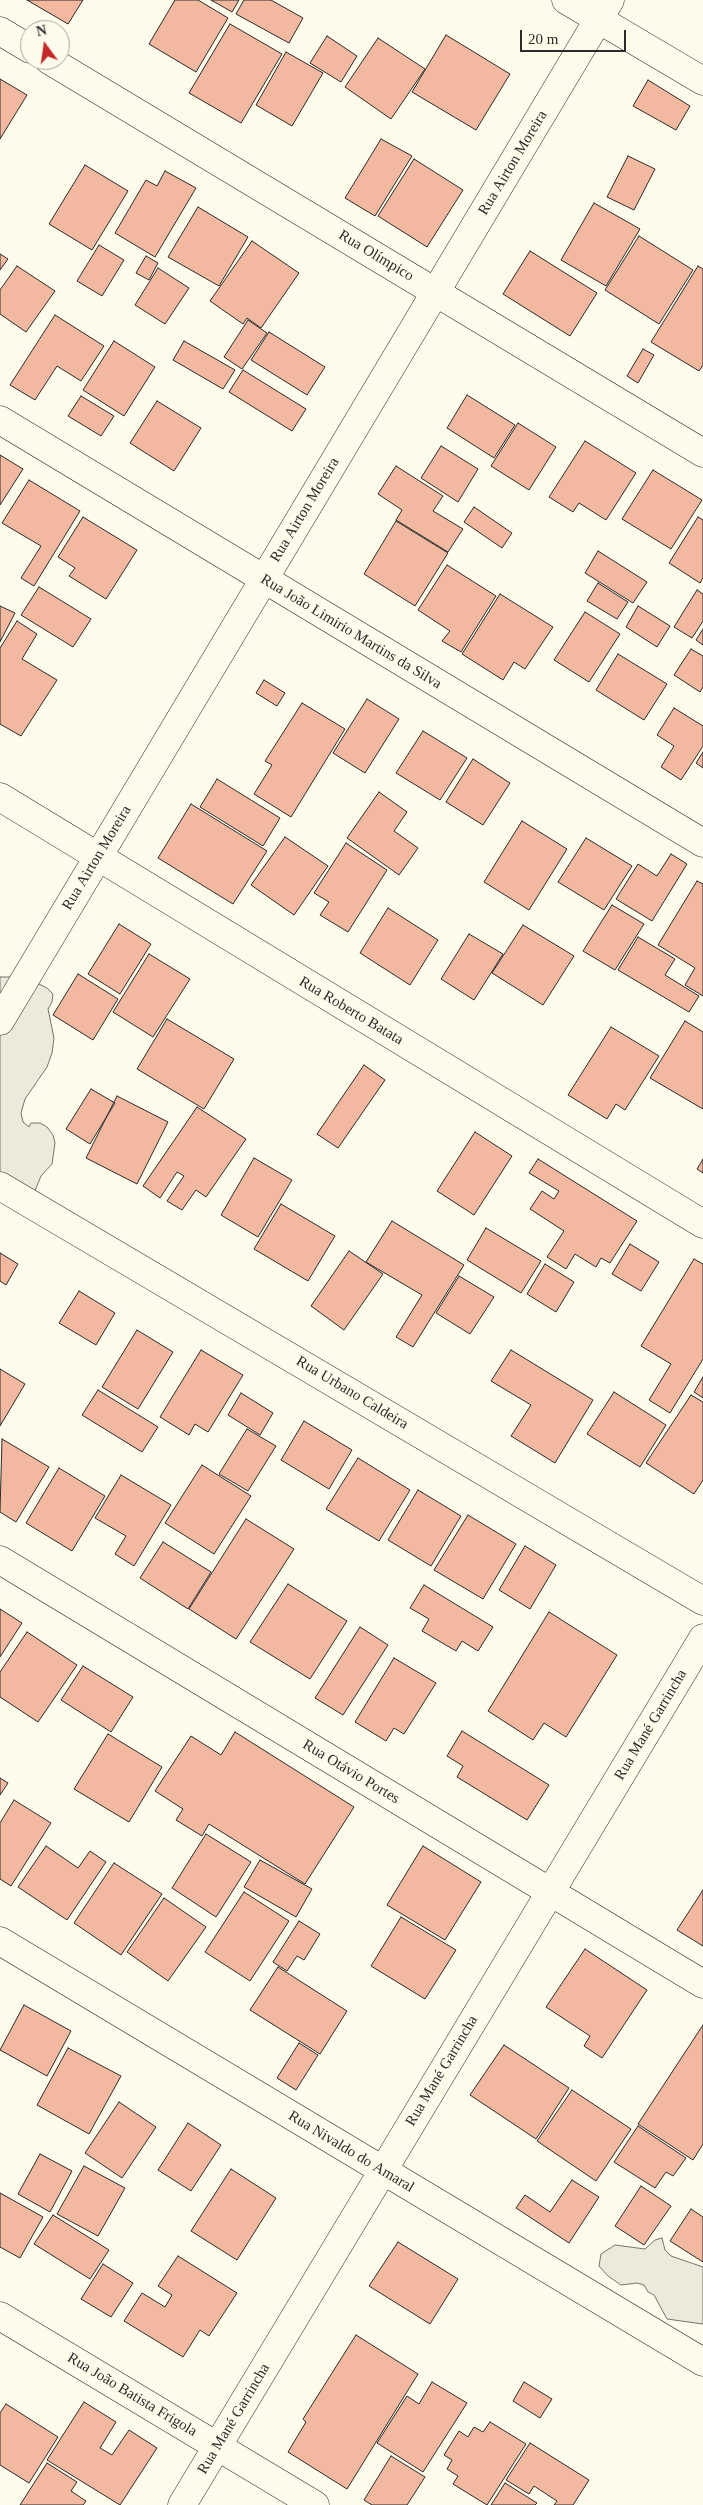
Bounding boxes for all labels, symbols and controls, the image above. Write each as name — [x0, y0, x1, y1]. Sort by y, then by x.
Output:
north arrow — [20, 20, 70, 70]
scale bar — [523, 20, 629, 52]
text: N — [35, 22, 48, 39]
text: 20 m — [528, 31, 558, 47]
street label: Rua Airton Moreira — [475, 107, 551, 219]
street label: Rua Olímpico — [335, 227, 417, 285]
street label: Rua Airton Moreira — [267, 454, 343, 566]
street label: Rua João Limirio Martins da Silva — [257, 571, 445, 693]
street label: Rua Airton Moreira — [59, 802, 135, 914]
street label: Rua Roberto Batata — [296, 973, 406, 1049]
street label: Rua Urbano Caldeira — [293, 1352, 411, 1434]
street label: Rua Mané Garrincha — [611, 1666, 691, 1784]
street label: Rua Otávio Portes — [299, 1736, 403, 1808]
street label: Rua Mané Garrincha — [402, 2012, 482, 2130]
street label: Rua Nivaldo do Amaral — [285, 2107, 417, 2197]
street label: Rua João Batista Frigola — [64, 2349, 200, 2441]
street label: Rua Mané Garrincha — [194, 2360, 274, 2478]

